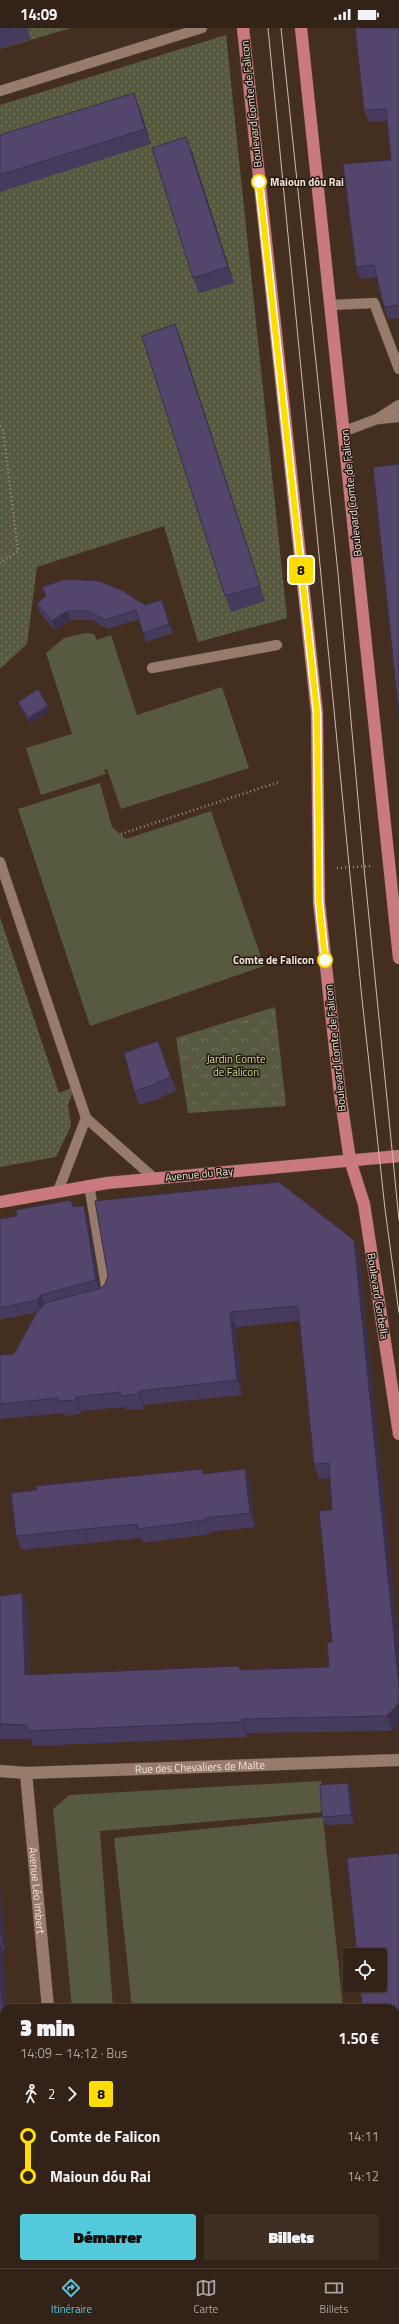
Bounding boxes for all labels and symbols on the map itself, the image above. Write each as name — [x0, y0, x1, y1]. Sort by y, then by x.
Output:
street label: Boulevard Comte de Falicon — [236, 39, 266, 168]
marker: Maioun dóu Rai — [251, 174, 267, 190]
place label: Maioun dóu Rai — [270, 174, 344, 190]
street label: Boulevard Comte de Falicon — [336, 428, 366, 557]
line badge: 8 — [288, 557, 314, 583]
place label: Comte de Falicon — [233, 952, 314, 968]
marker: Comte de Falicon — [317, 952, 333, 968]
street label: Boulevard Comte de Falicon — [320, 983, 350, 1112]
park label: Jardin Comte de Falicon — [206, 1051, 266, 1080]
street label: Avenue du Ray — [164, 1162, 235, 1186]
street label: Boulevard Gorbella — [363, 1252, 393, 1341]
street label: Rue des Chevaliers de Malte — [135, 1757, 266, 1777]
street label: Avenue Léo Imbert — [25, 1847, 49, 1935]

